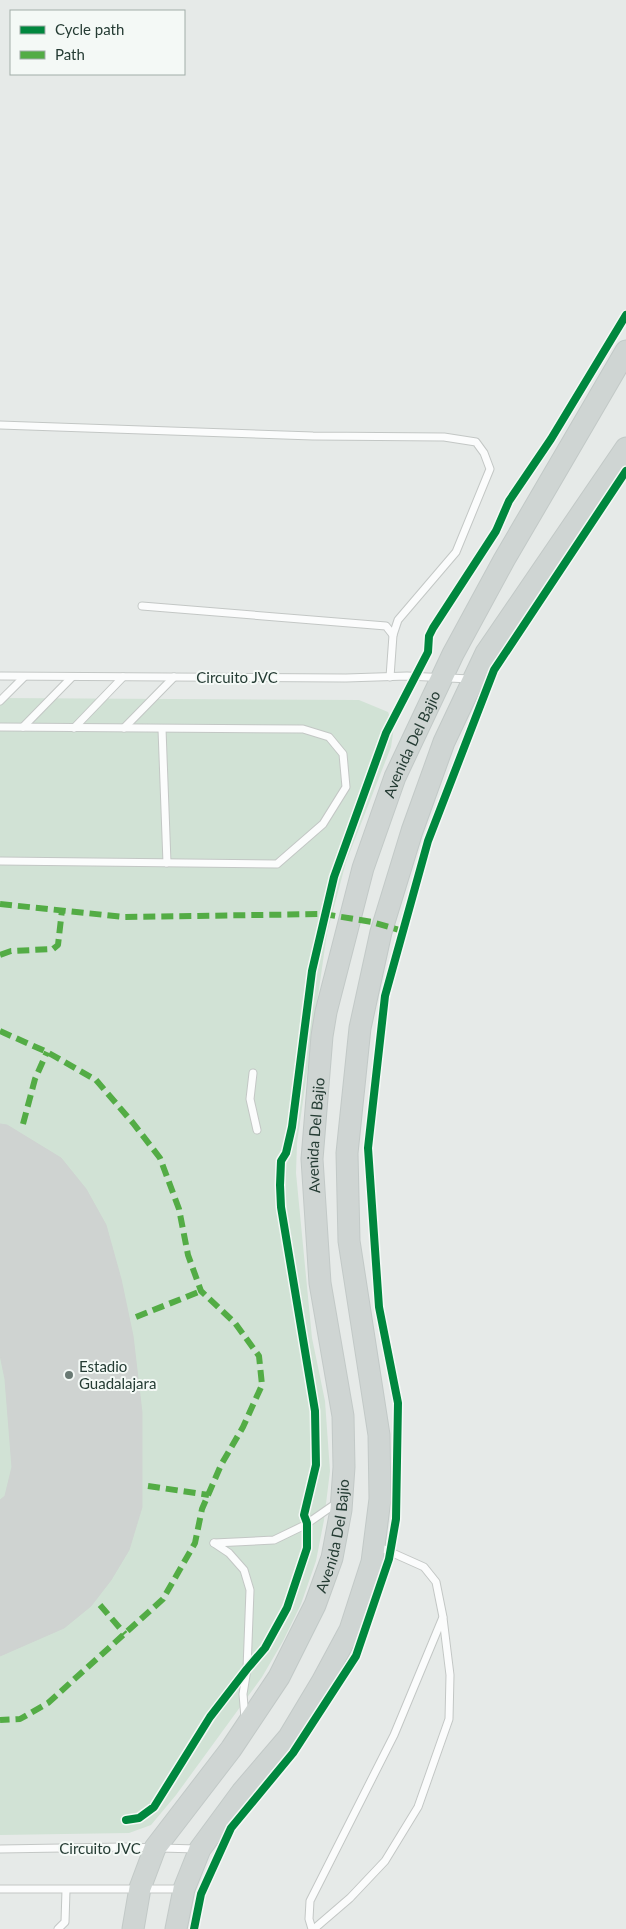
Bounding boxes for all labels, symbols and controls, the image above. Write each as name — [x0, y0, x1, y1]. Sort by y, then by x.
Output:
legend — [10, 10, 185, 75]
text: Cycle path — [55, 20, 124, 38]
text: Path — [55, 45, 85, 63]
street label: Circuito JVC — [196, 668, 278, 686]
street label: Avenida Del Bajio — [379, 687, 444, 800]
street label: Avenida Del Bajio — [303, 1077, 328, 1194]
place label: Estadio Guadalajara — [79, 1357, 156, 1392]
marker: Estadio Guadalajara — [63, 1369, 75, 1381]
street label: Avenida Del Bajio — [311, 1478, 352, 1595]
street label: Circuito JVC — [59, 1839, 141, 1857]

